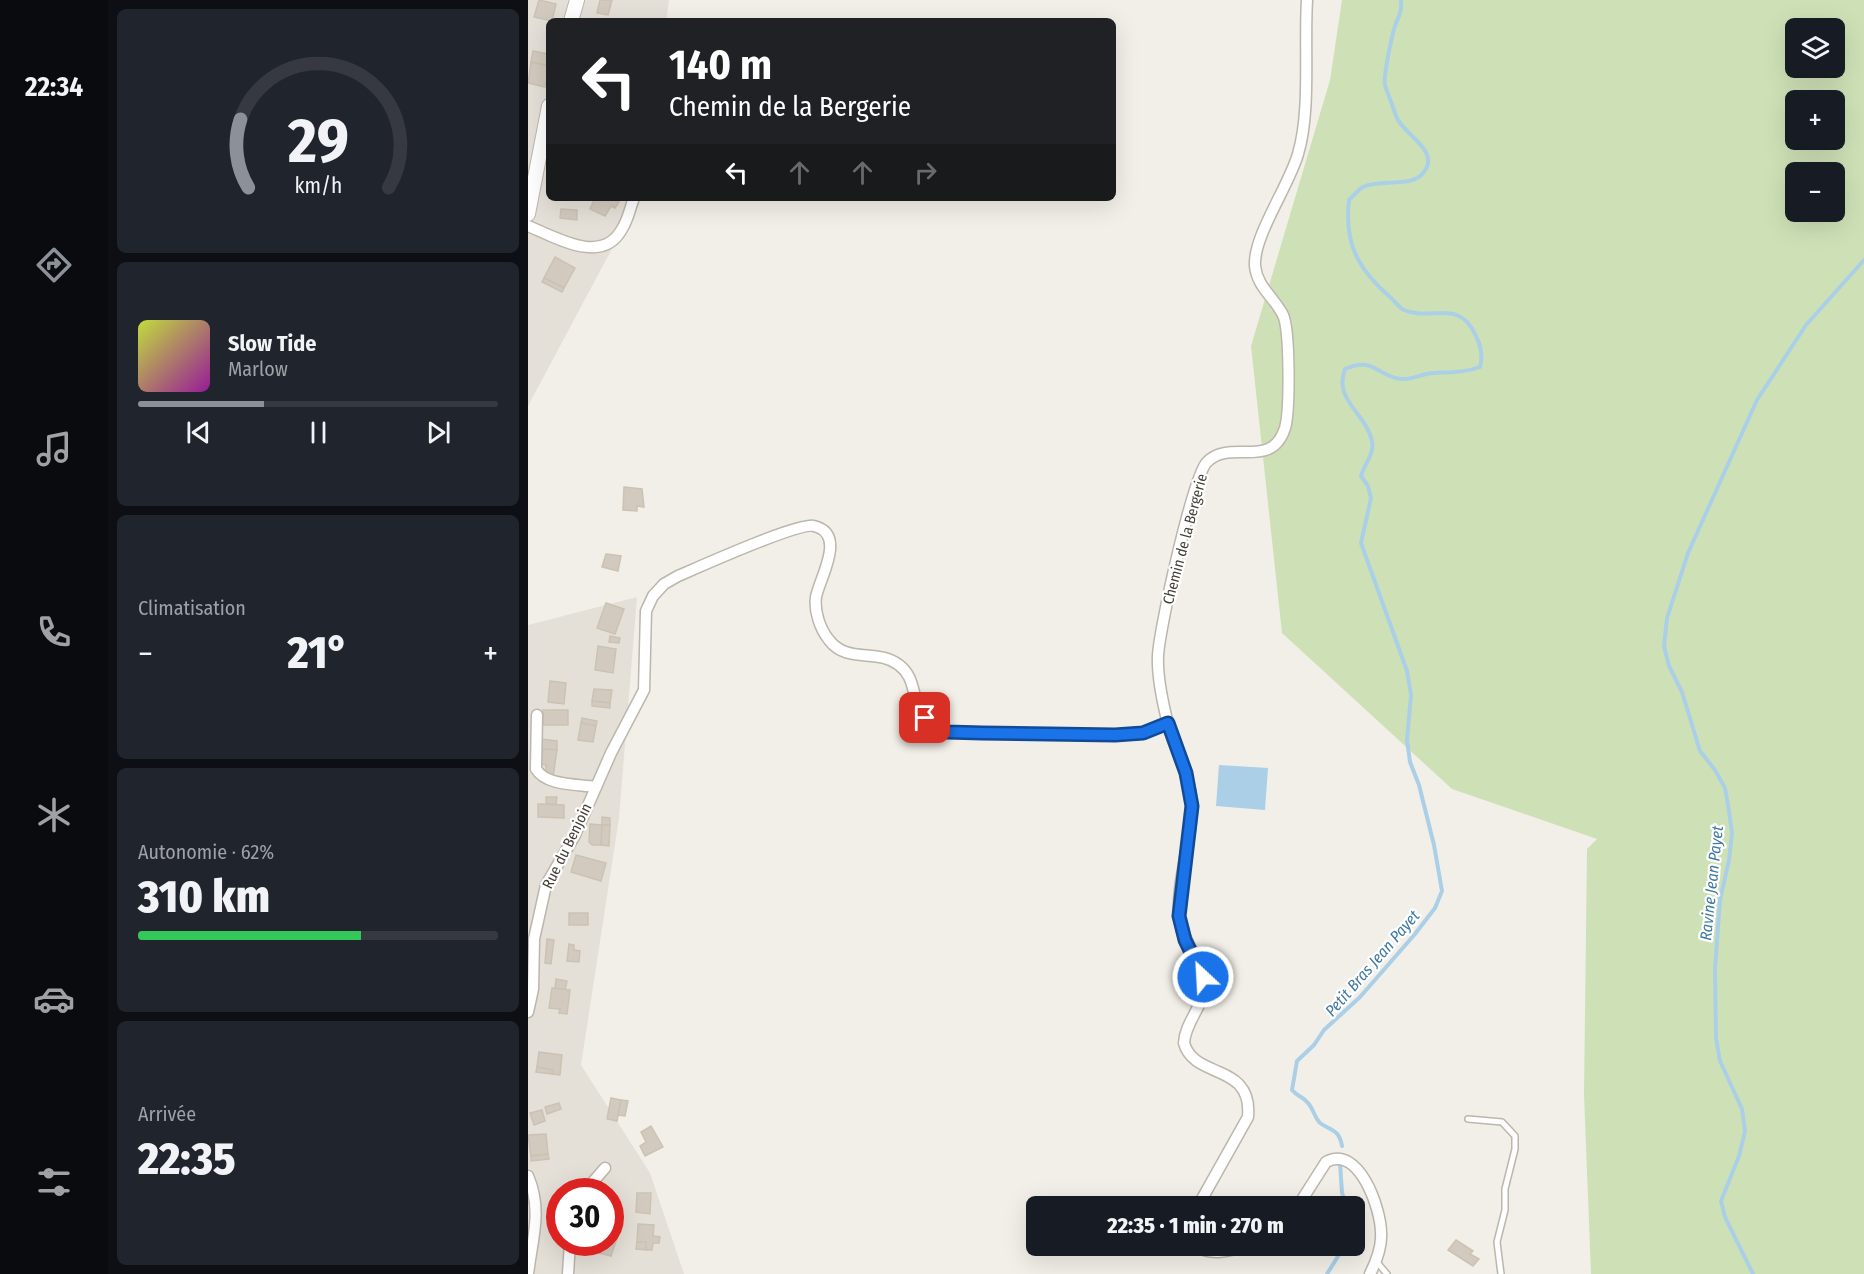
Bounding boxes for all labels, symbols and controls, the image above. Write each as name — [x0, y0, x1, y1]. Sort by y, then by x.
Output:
map controls — [1785, 18, 1845, 222]
button: layers — [1785, 18, 1845, 78]
text: 140 m — [669, 40, 772, 90]
icon: left — [570, 42, 648, 120]
text: 22:34 — [25, 71, 83, 103]
button: + — [1785, 90, 1845, 150]
text: Chemin de la Bergerie — [669, 91, 911, 123]
text: 29 — [287, 104, 348, 179]
icon: left — [720, 156, 753, 189]
icon: ahead — [783, 156, 816, 189]
icon: ahead — [846, 156, 879, 189]
icon: right — [909, 156, 942, 189]
button: − — [1785, 162, 1845, 222]
text: km/h — [294, 173, 342, 199]
icon: directions — [33, 244, 75, 286]
text: Slow Tide — [228, 330, 316, 357]
text: Marlow — [228, 357, 288, 381]
icon: previous — [182, 416, 215, 449]
icon: pause — [302, 416, 335, 449]
icon: next — [422, 416, 455, 449]
icon: music — [33, 428, 75, 470]
street label: Chemin de la Bergerie — [1159, 472, 1211, 606]
text: Climatisation — [138, 596, 246, 620]
icon: phone — [33, 611, 75, 653]
text: 21° — [287, 626, 348, 680]
text: − — [138, 634, 153, 674]
text: + — [483, 634, 498, 674]
pin — [899, 692, 950, 743]
icon: arrive — [908, 701, 941, 734]
icon: climate — [33, 794, 75, 836]
street label: Rue du Benjoin — [538, 800, 596, 892]
water label: Ravine Jean Payet — [1696, 824, 1727, 941]
text: Autonomie · 62% — [138, 840, 274, 864]
text: 310 km — [138, 870, 270, 924]
water label: Petit Bras Jean Payet — [1321, 906, 1424, 1020]
position arrow — [1171, 945, 1235, 1009]
icon: car — [33, 978, 75, 1020]
text: Arrivée — [138, 1102, 196, 1126]
text: 22:35 — [138, 1132, 236, 1186]
icon: filters — [33, 1161, 75, 1203]
speed limit sign: 30 — [546, 1178, 624, 1256]
text: 22:35 · 1 min · 270 m — [1107, 1212, 1284, 1239]

